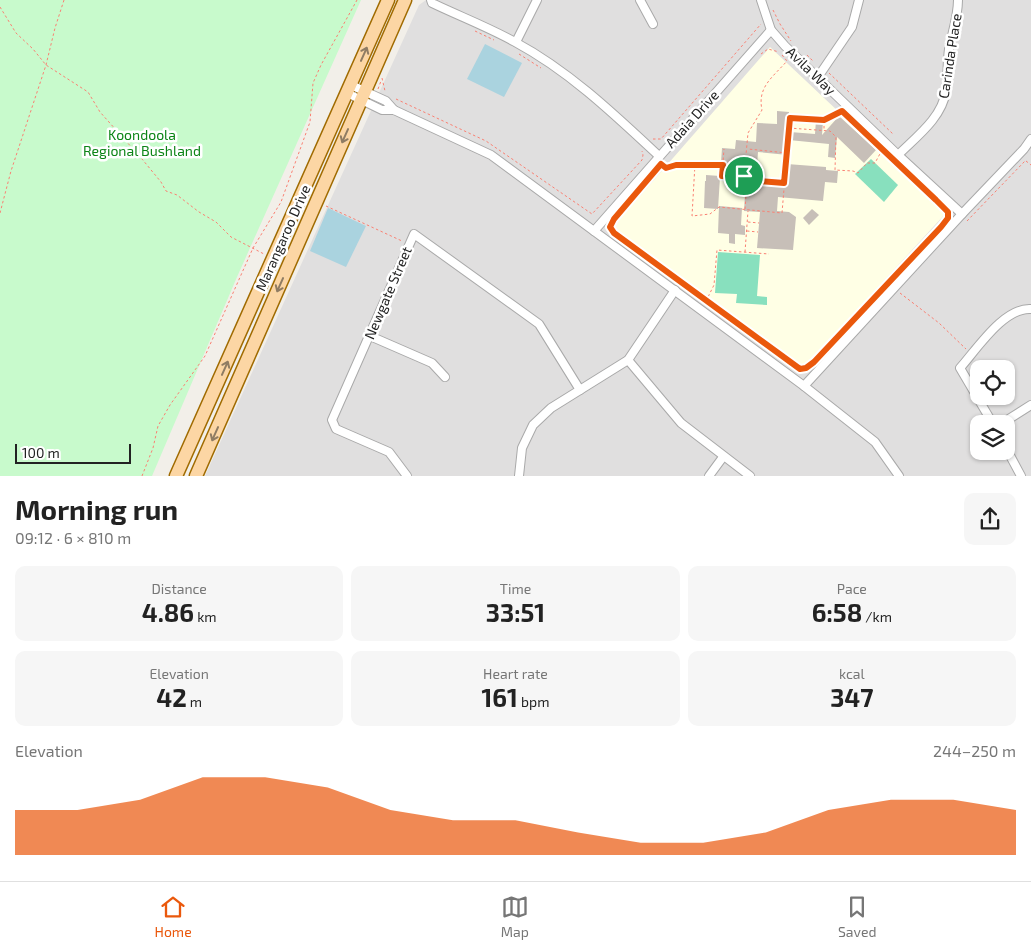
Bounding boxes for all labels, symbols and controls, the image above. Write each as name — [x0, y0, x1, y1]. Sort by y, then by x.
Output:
street label: Carinda Place — [934, 12, 965, 100]
street label: Avila Way — [783, 43, 840, 99]
one-way arrow — [359, 47, 369, 62]
street label: Adaia Drive — [661, 86, 722, 151]
park label: Koondoola Regional Bushland — [83, 126, 201, 159]
one-way arrow — [340, 128, 350, 143]
pin — [723, 155, 765, 197]
icon: arrive — [730, 162, 758, 190]
street label: Marangaroo Drive — [251, 182, 314, 294]
street label: Newgate Street — [360, 244, 415, 342]
one-way arrow — [274, 277, 284, 292]
map controls — [970, 360, 1015, 460]
button: locate — [970, 360, 1015, 405]
one-way arrow — [221, 361, 230, 376]
button: layers — [970, 415, 1015, 460]
one-way arrow — [209, 426, 219, 441]
scale bar — [15, 441, 131, 464]
text: 100 m — [22, 444, 60, 461]
text: Morning run — [15, 492, 178, 526]
button: share — [964, 493, 1016, 545]
text: 09:12 · 6 × 810 m — [15, 528, 131, 547]
text: Distance — [152, 580, 207, 597]
text: Time — [500, 580, 531, 597]
text: Pace — [837, 580, 867, 597]
text: 4.86 — [142, 597, 194, 627]
text: 33:51 — [486, 597, 545, 627]
text: 6:58 — [812, 597, 862, 627]
text: km — [194, 608, 217, 625]
text: /km — [862, 608, 892, 625]
text: Elevation — [149, 665, 209, 682]
text: Heart rate — [483, 665, 548, 682]
text: kcal — [839, 665, 865, 682]
text: 42 — [156, 682, 187, 712]
text: 161 — [482, 682, 518, 712]
text: 347 — [830, 682, 873, 712]
text: m — [187, 693, 202, 710]
text: bpm — [518, 693, 549, 710]
text: Elevation — [15, 741, 83, 760]
text: 244–250 m — [933, 741, 1016, 760]
tab: Home — [155, 893, 192, 940]
tab: Map — [501, 893, 529, 940]
tab: Saved — [838, 893, 876, 940]

